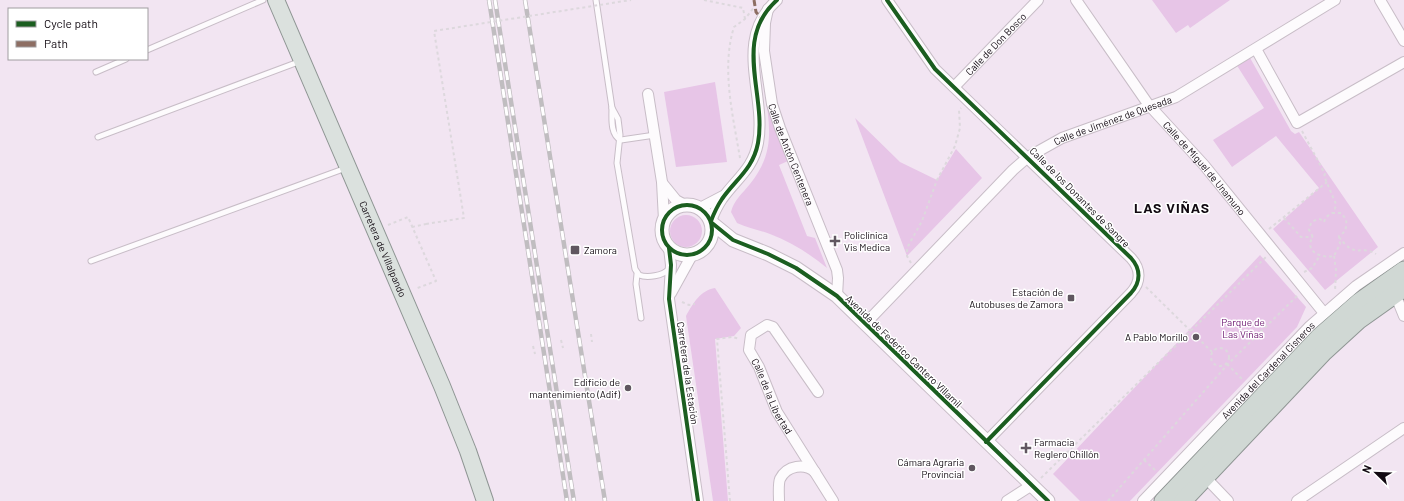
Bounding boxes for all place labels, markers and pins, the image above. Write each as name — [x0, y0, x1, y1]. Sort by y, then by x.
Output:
place label: Policlínica Vis Medica — [844, 229, 890, 253]
marker: Policlínica Vis Medica — [829, 235, 841, 247]
marker: Zamora — [569, 244, 581, 256]
place label: Zamora — [584, 244, 617, 256]
place label: Estación de Autobuses de Zamora — [969, 286, 1063, 310]
marker: Estación de Autobuses de Zamora — [1066, 293, 1076, 303]
place label: A Pablo Morillo — [1125, 331, 1188, 343]
marker: A Pablo Morillo — [1191, 332, 1201, 342]
place label: Edificio de mantenimiento (Adif) — [529, 376, 620, 400]
marker: Edificio de mantenimiento (Adif) — [623, 383, 633, 393]
place label: Farmacia Reglero Chillón — [1034, 436, 1099, 460]
marker: Farmacia Reglero Chillón — [1021, 443, 1031, 453]
place label: Cámara Agraria Provincial — [898, 456, 964, 480]
marker: Cámara Agraria Provincial — [967, 463, 977, 473]

